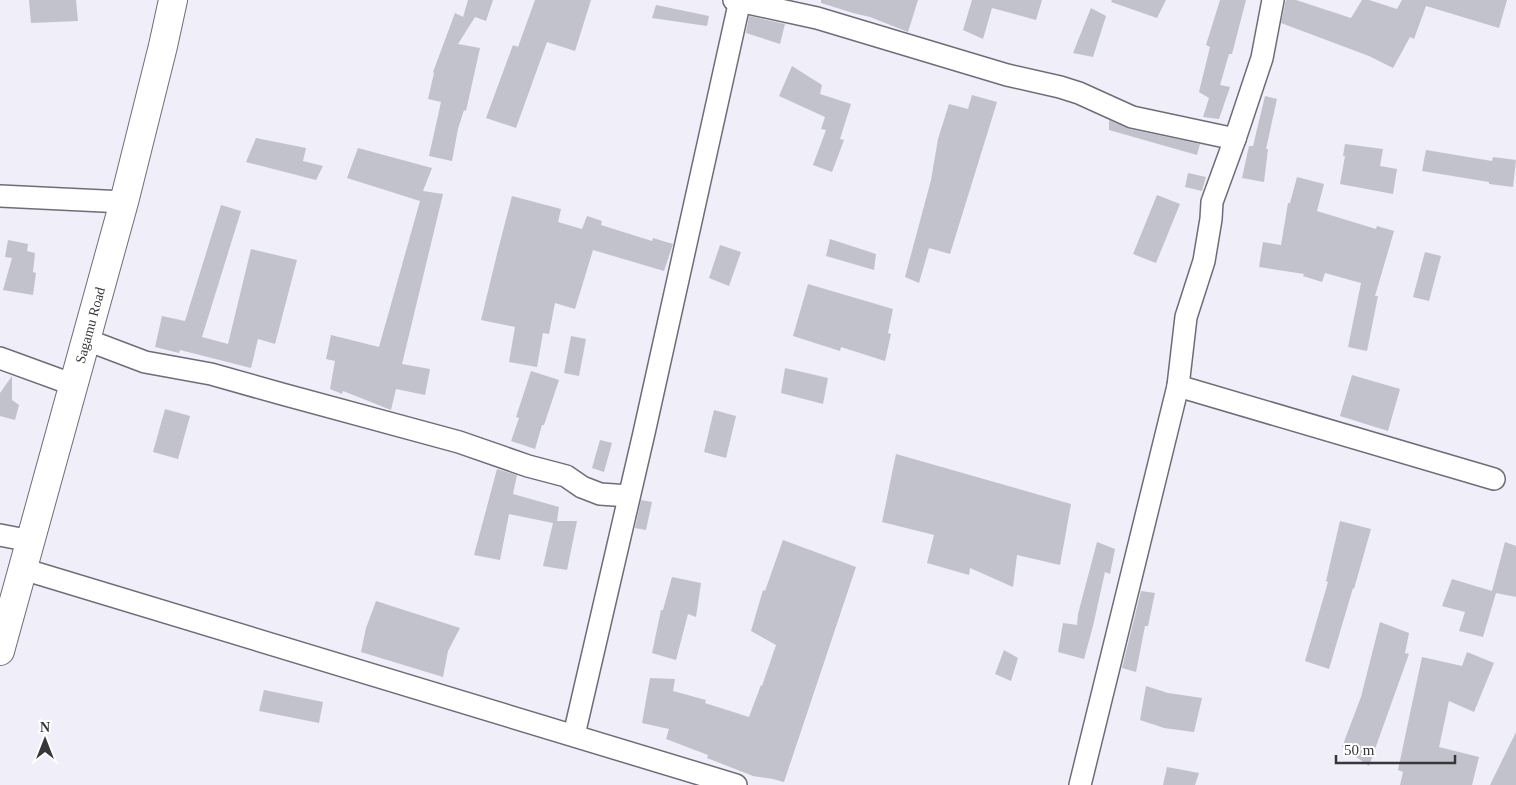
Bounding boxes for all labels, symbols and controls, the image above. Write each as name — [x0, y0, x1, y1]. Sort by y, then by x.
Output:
street label: Sagamu Road — [73, 286, 108, 365]
north arrow — [20, 715, 70, 765]
text: N — [40, 720, 50, 735]
scale bar — [1336, 732, 1455, 764]
text: 50 m — [1344, 742, 1375, 758]

